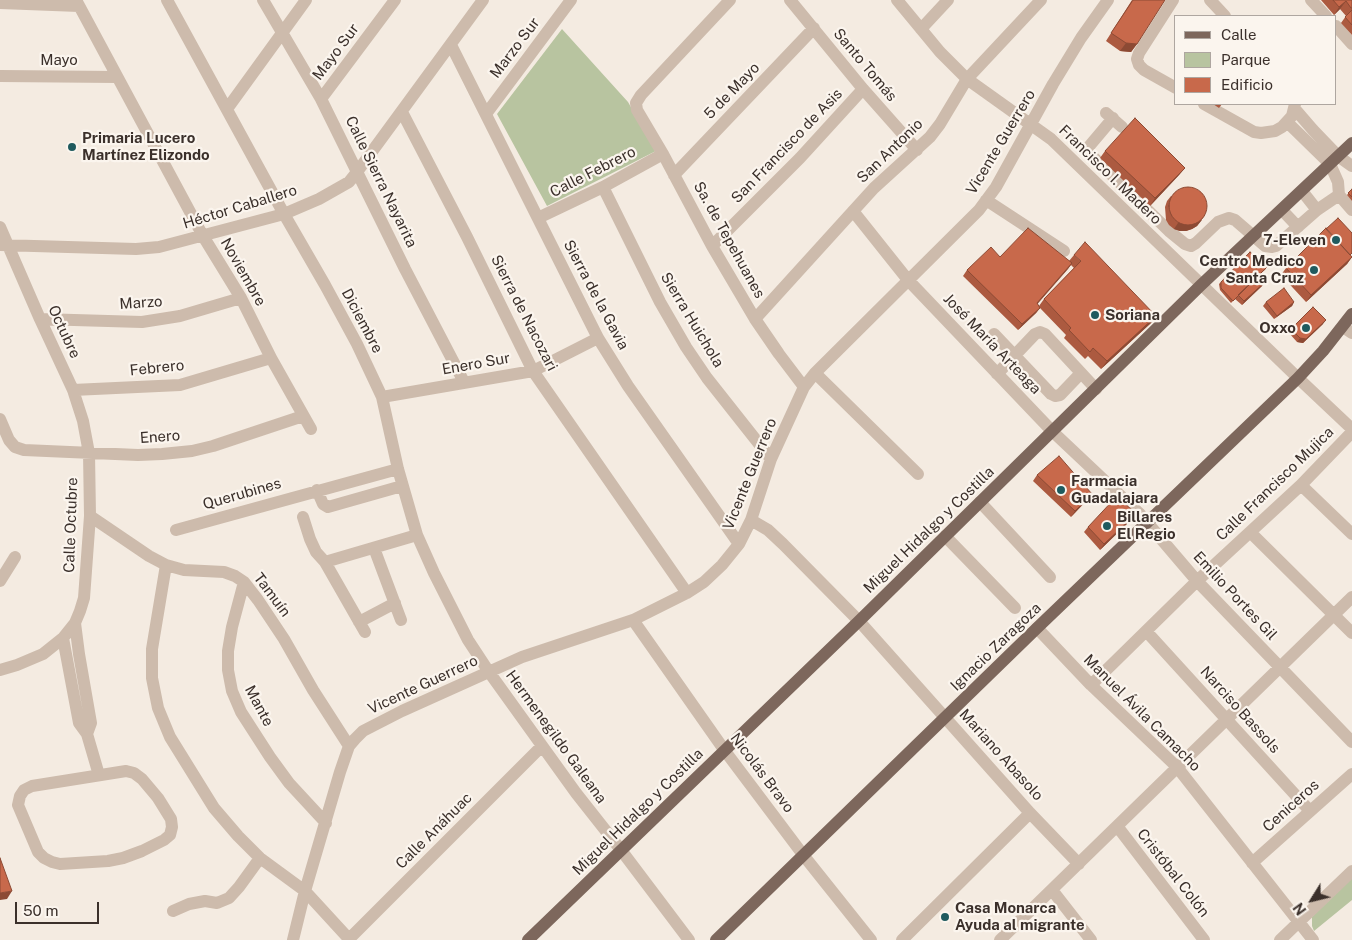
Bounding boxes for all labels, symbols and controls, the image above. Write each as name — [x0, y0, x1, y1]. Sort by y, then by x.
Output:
street label: Marzo Sur — [486, 14, 544, 82]
legend — [1174, 15, 1337, 105]
street label: Mayo Sur — [309, 20, 363, 84]
street label: Santo Tomás — [829, 25, 901, 105]
text: Calle — [1221, 26, 1257, 43]
street label: Mayo — [40, 51, 78, 69]
text: Parque — [1221, 51, 1271, 68]
street label: 5 de Mayo — [701, 59, 763, 123]
text: Edificio — [1221, 76, 1273, 93]
street label: San Francisco de Asis — [728, 85, 846, 207]
street label: Vicente Guerrero — [963, 86, 1039, 198]
street label: Calle Sierra Nayarita — [341, 113, 421, 251]
street label: San Antonio — [853, 115, 927, 187]
street label: Francisco I. Madero — [1055, 121, 1165, 229]
place label: Primaria Lucero Martínez Elizondo — [82, 129, 210, 164]
marker: Primaria Lucero Martínez Elizondo — [66, 141, 78, 153]
street label: Calle Febrero — [547, 143, 639, 201]
street label: Sa. de Tepehuanes — [689, 179, 769, 301]
street label: Héctor Caballero — [181, 181, 299, 233]
place label: 7-Eleven — [1263, 231, 1326, 249]
marker: 7-Eleven — [1330, 234, 1342, 246]
street label: Noviembre — [216, 235, 270, 309]
street label: Sierra de la Gavia — [559, 237, 633, 353]
street label: Sierra de Nacozari — [487, 252, 561, 374]
place label: Centro Medico Santa Cruz — [1199, 252, 1304, 287]
marker: Centro Medico Santa Cruz — [1308, 264, 1320, 276]
street label: Sierra Huichola — [657, 269, 727, 371]
street label: Diciembre — [337, 286, 387, 356]
street label: José María Arteaga — [939, 290, 1045, 398]
street label: Marzo — [119, 293, 163, 313]
street label: Octubre — [44, 303, 84, 361]
place label: Soriana — [1105, 306, 1160, 324]
marker: Soriana — [1089, 309, 1101, 321]
place label: Oxxo — [1259, 319, 1296, 337]
marker: Oxxo — [1300, 322, 1312, 334]
street label: Enero Sur — [441, 349, 511, 379]
street label: Febrero — [129, 356, 185, 380]
street label: Vicente Guerrero — [719, 415, 781, 533]
street label: Calle Francisco Mujica — [1213, 423, 1337, 545]
street label: Enero — [139, 427, 181, 447]
street label: Miguel Hidalgo y Costilla — [860, 463, 998, 597]
place label: Farmacia Guadalajara — [1071, 472, 1158, 507]
street label: Querubines — [201, 474, 283, 514]
street label: Calle Octubre — [60, 477, 82, 573]
marker: Farmacia Guadalajara — [1055, 484, 1067, 496]
place label: Billares El Regio — [1117, 508, 1176, 543]
marker: Billares El Regio — [1101, 520, 1113, 532]
street label: Emilio Portes Gil — [1189, 548, 1281, 644]
street label: Tamuín — [250, 569, 294, 621]
street label: Ignacio Zaragoza — [947, 599, 1045, 695]
street label: Manuel Ávila Camacho — [1080, 651, 1204, 775]
street label: Vicente Guerrero — [365, 652, 481, 718]
street label: Narciso Bassols — [1196, 663, 1284, 757]
street label: Hermenegildo Galeana — [502, 667, 610, 807]
street label: Mante — [241, 682, 277, 730]
street label: Mariano Abasolo — [955, 706, 1047, 804]
street label: Nicolás Bravo — [726, 730, 798, 816]
street label: Miguel Hidalgo y Costilla — [569, 745, 707, 879]
street label: Ceniceros — [1259, 776, 1323, 836]
street label: Calle Anáhuac — [392, 789, 476, 873]
street label: Cristóbal Colón — [1133, 825, 1213, 921]
north arrow — [1287, 875, 1337, 925]
scale bar — [18, 892, 101, 924]
place label: Casa Monarca Ayuda al migrante — [955, 899, 1085, 934]
text: N — [1290, 900, 1310, 918]
text: 50 m — [23, 902, 58, 919]
marker: Casa Monarca Ayuda al migrante — [939, 911, 951, 923]

